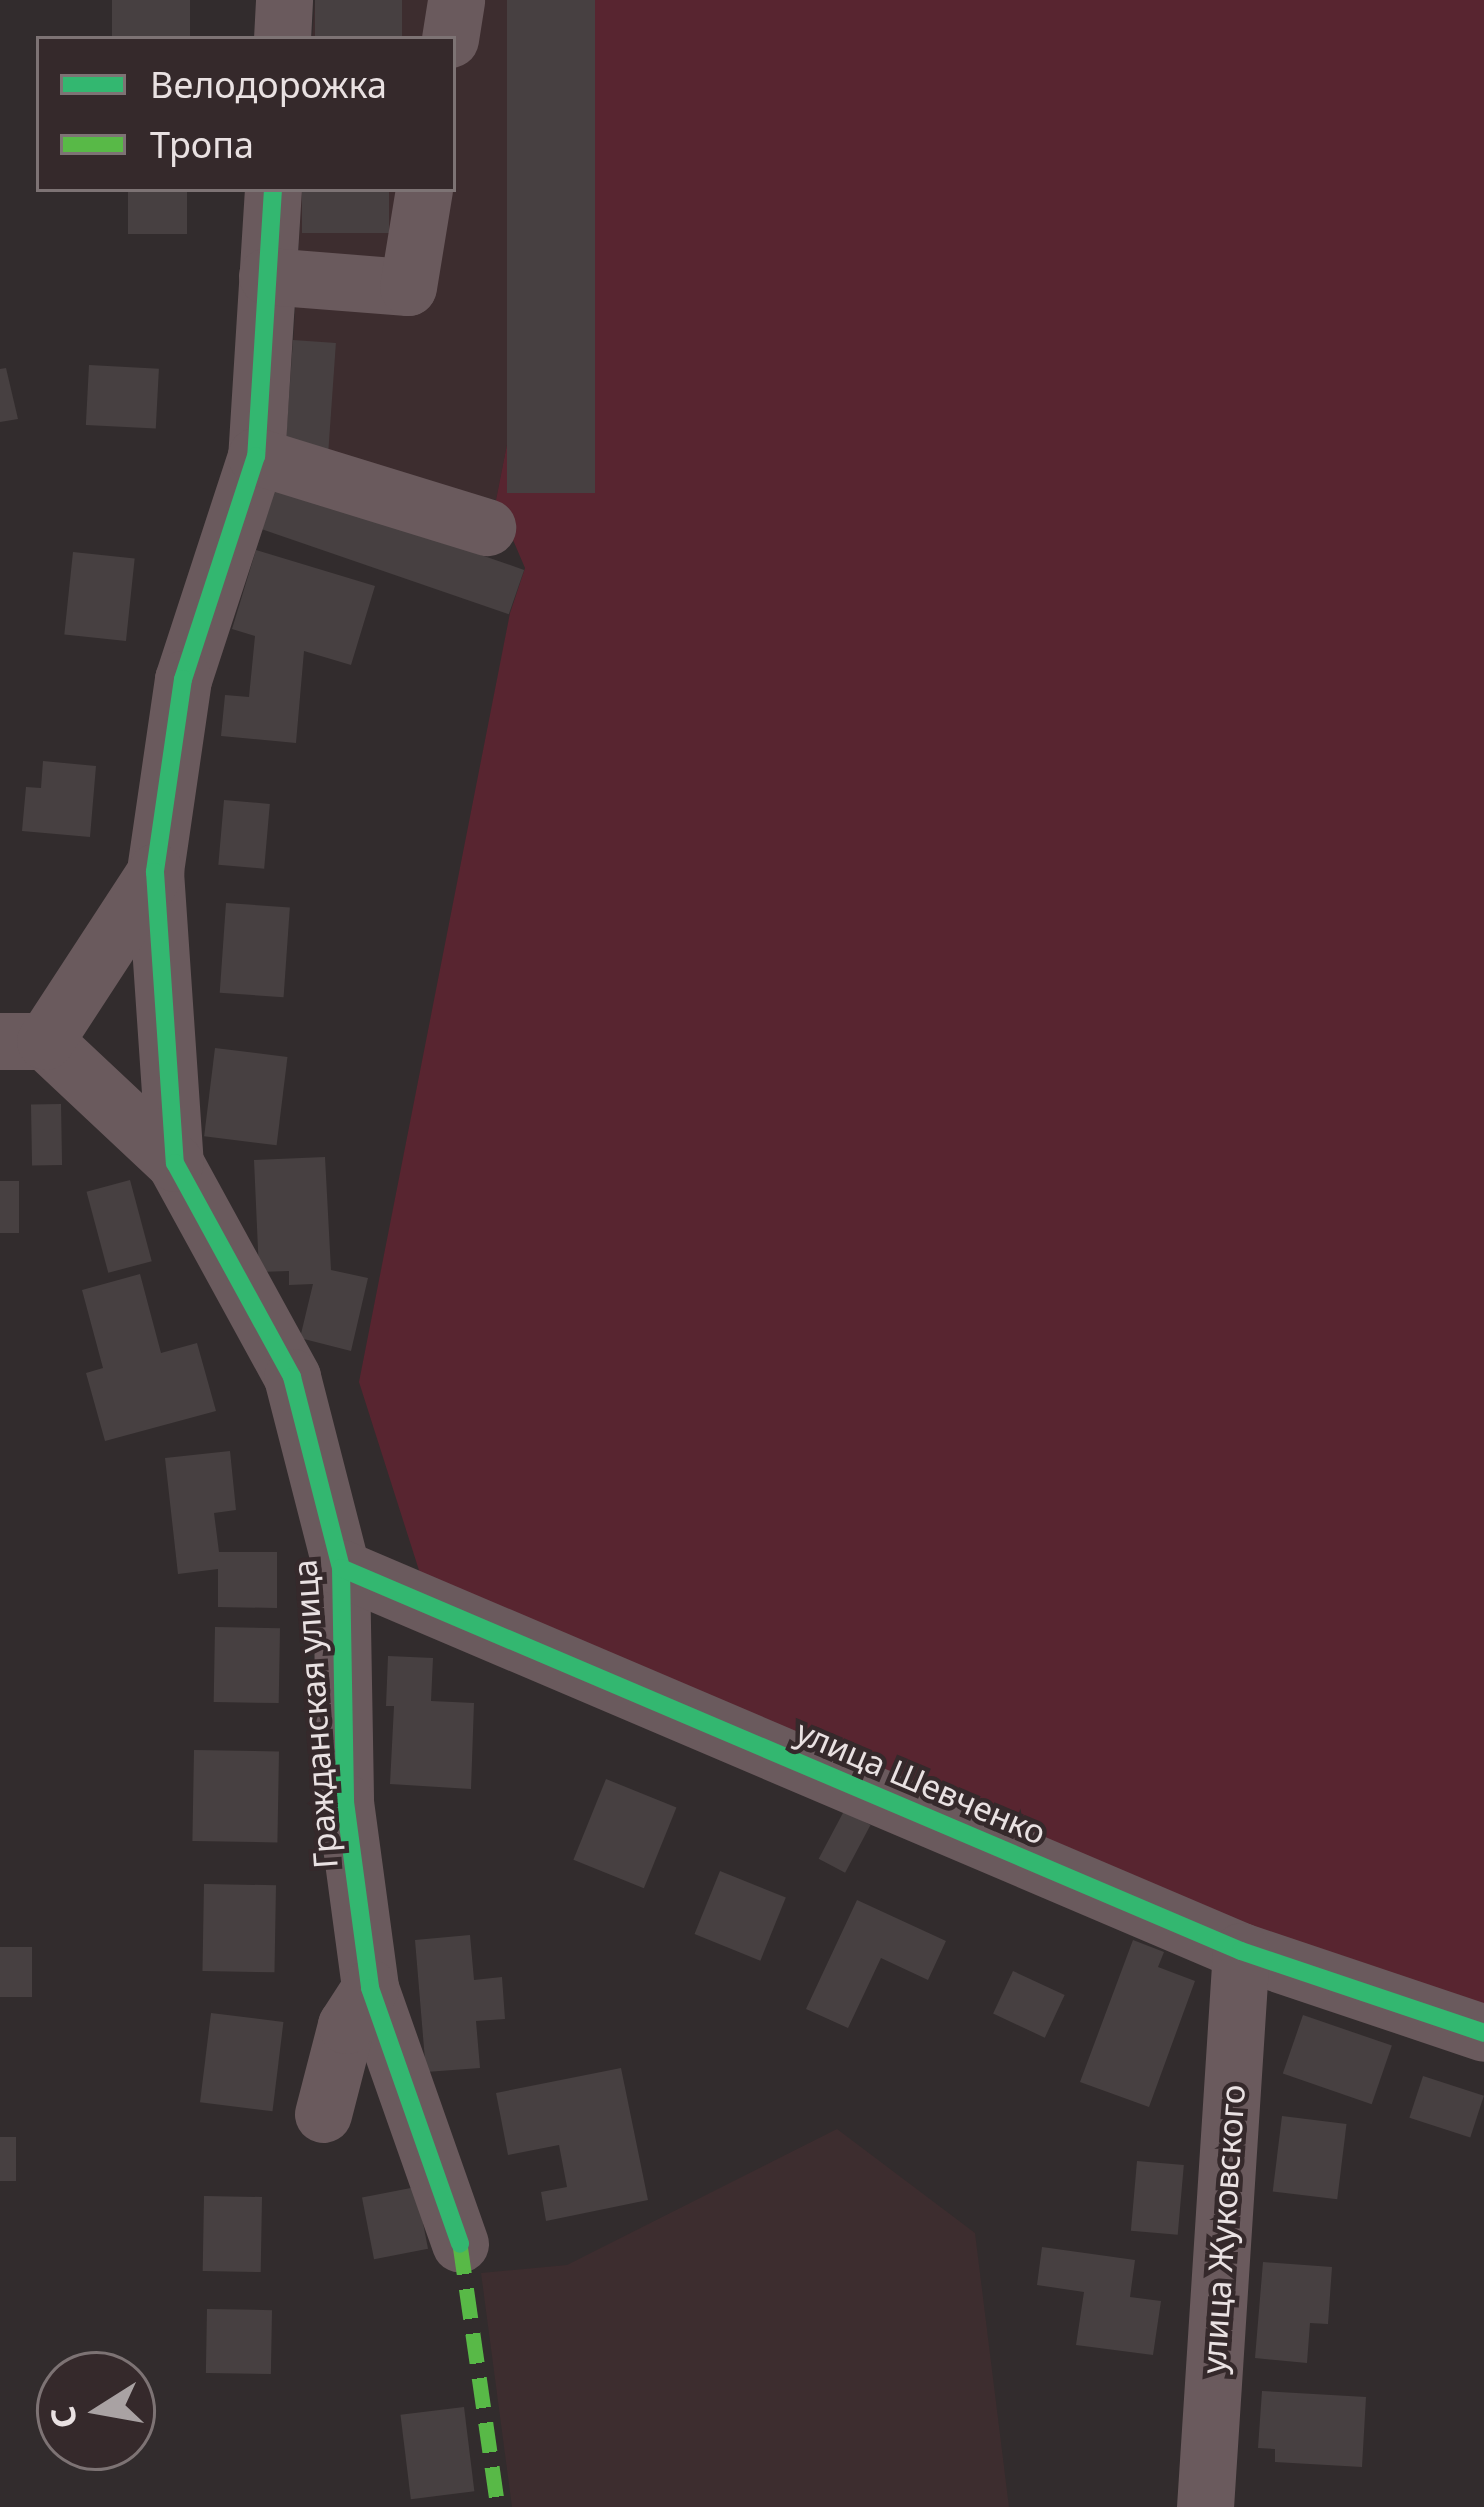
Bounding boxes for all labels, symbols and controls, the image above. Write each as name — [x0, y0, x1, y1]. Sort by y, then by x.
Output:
legend — [36, 36, 456, 192]
text: Велодорожка — [150, 60, 387, 109]
text: Тропа — [150, 120, 254, 169]
street label: Гражданская улица — [284, 1558, 346, 1870]
street label: улица Шевченко — [790, 1712, 1052, 1852]
street label: улица Жуковского — [1193, 2083, 1253, 2375]
north arrow — [36, 2351, 156, 2471]
text: С — [39, 2403, 87, 2432]

